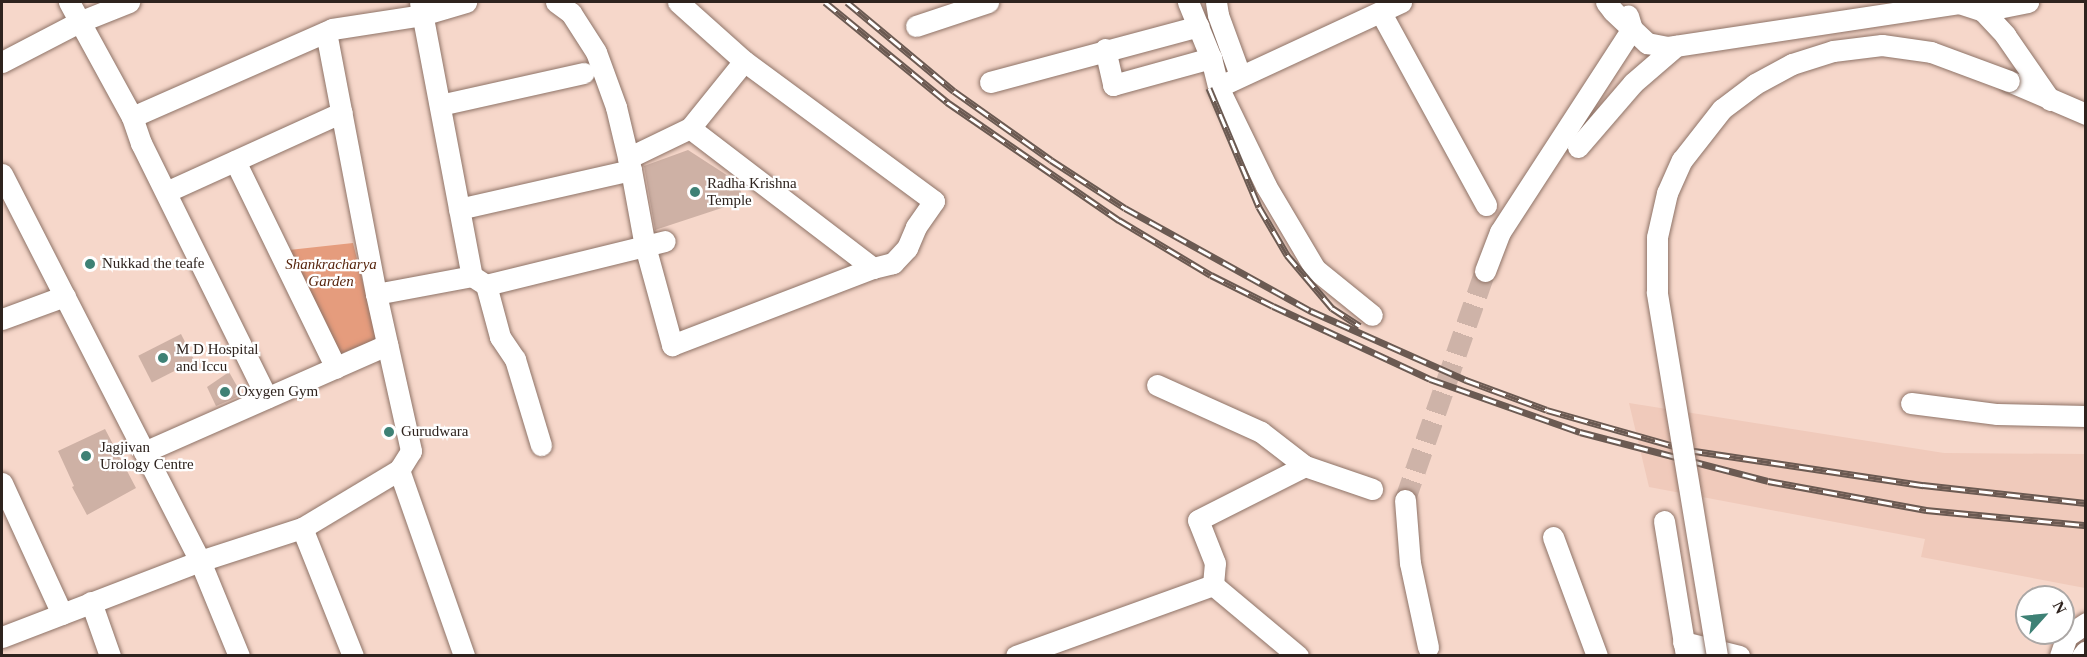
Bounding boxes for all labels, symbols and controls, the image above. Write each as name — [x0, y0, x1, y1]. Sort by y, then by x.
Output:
place label: Radha Krishna Temple — [707, 174, 797, 209]
marker: Radha Krishna Temple — [688, 185, 702, 199]
place label: Nukkad the teafe — [102, 255, 204, 273]
park label: Shankracharya Garden — [285, 255, 377, 290]
marker: Nukkad the teafe — [83, 257, 97, 271]
place label: M D Hospital and Iccu — [176, 340, 258, 375]
marker: M D Hospital and Iccu — [154, 349, 172, 367]
place label: Oxygen Gym — [237, 383, 318, 401]
marker: Oxygen Gym — [218, 385, 232, 399]
place label: Gurudwara — [401, 423, 468, 441]
marker: Gurudwara — [382, 425, 396, 439]
place label: Jagjivan Urology Centre — [100, 438, 194, 473]
marker: Jagjivan Urology Centre — [77, 447, 95, 465]
north arrow — [2015, 585, 2075, 645]
text: N — [2050, 598, 2070, 617]

